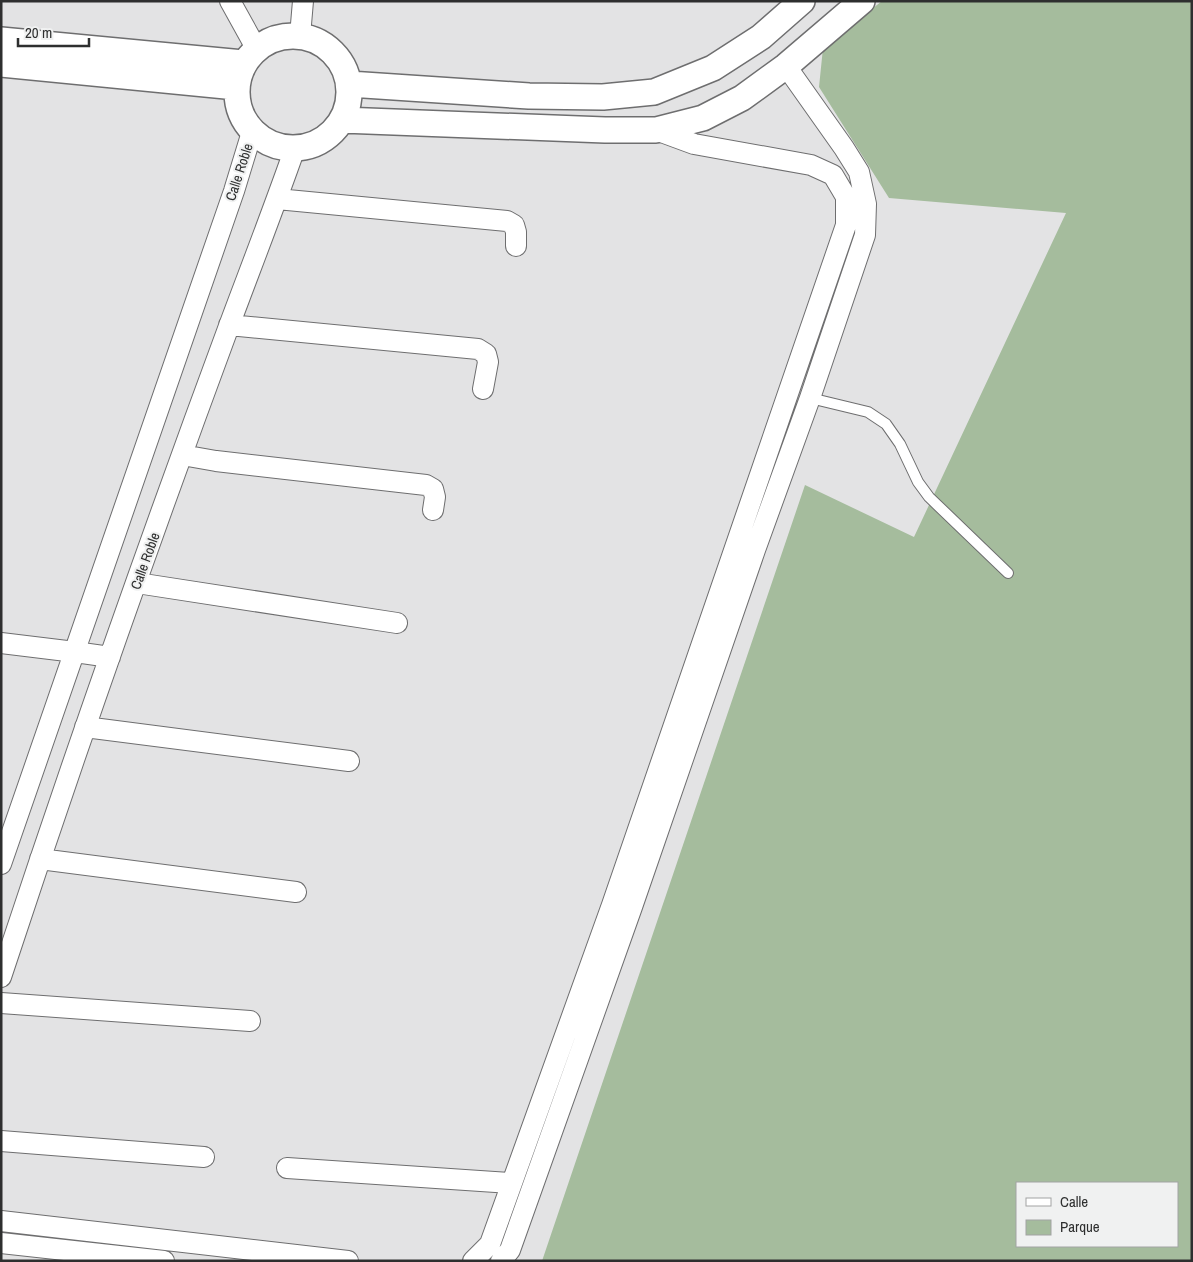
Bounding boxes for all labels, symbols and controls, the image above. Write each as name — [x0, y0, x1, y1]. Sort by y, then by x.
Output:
scale bar — [18, 15, 89, 47]
text: 20 m — [25, 22, 52, 43]
street label: Calle Roble — [221, 141, 257, 203]
street label: Calle Roble — [126, 530, 164, 592]
legend — [1016, 1182, 1178, 1247]
text: Calle — [1060, 1191, 1088, 1212]
text: Parque — [1060, 1216, 1100, 1237]

